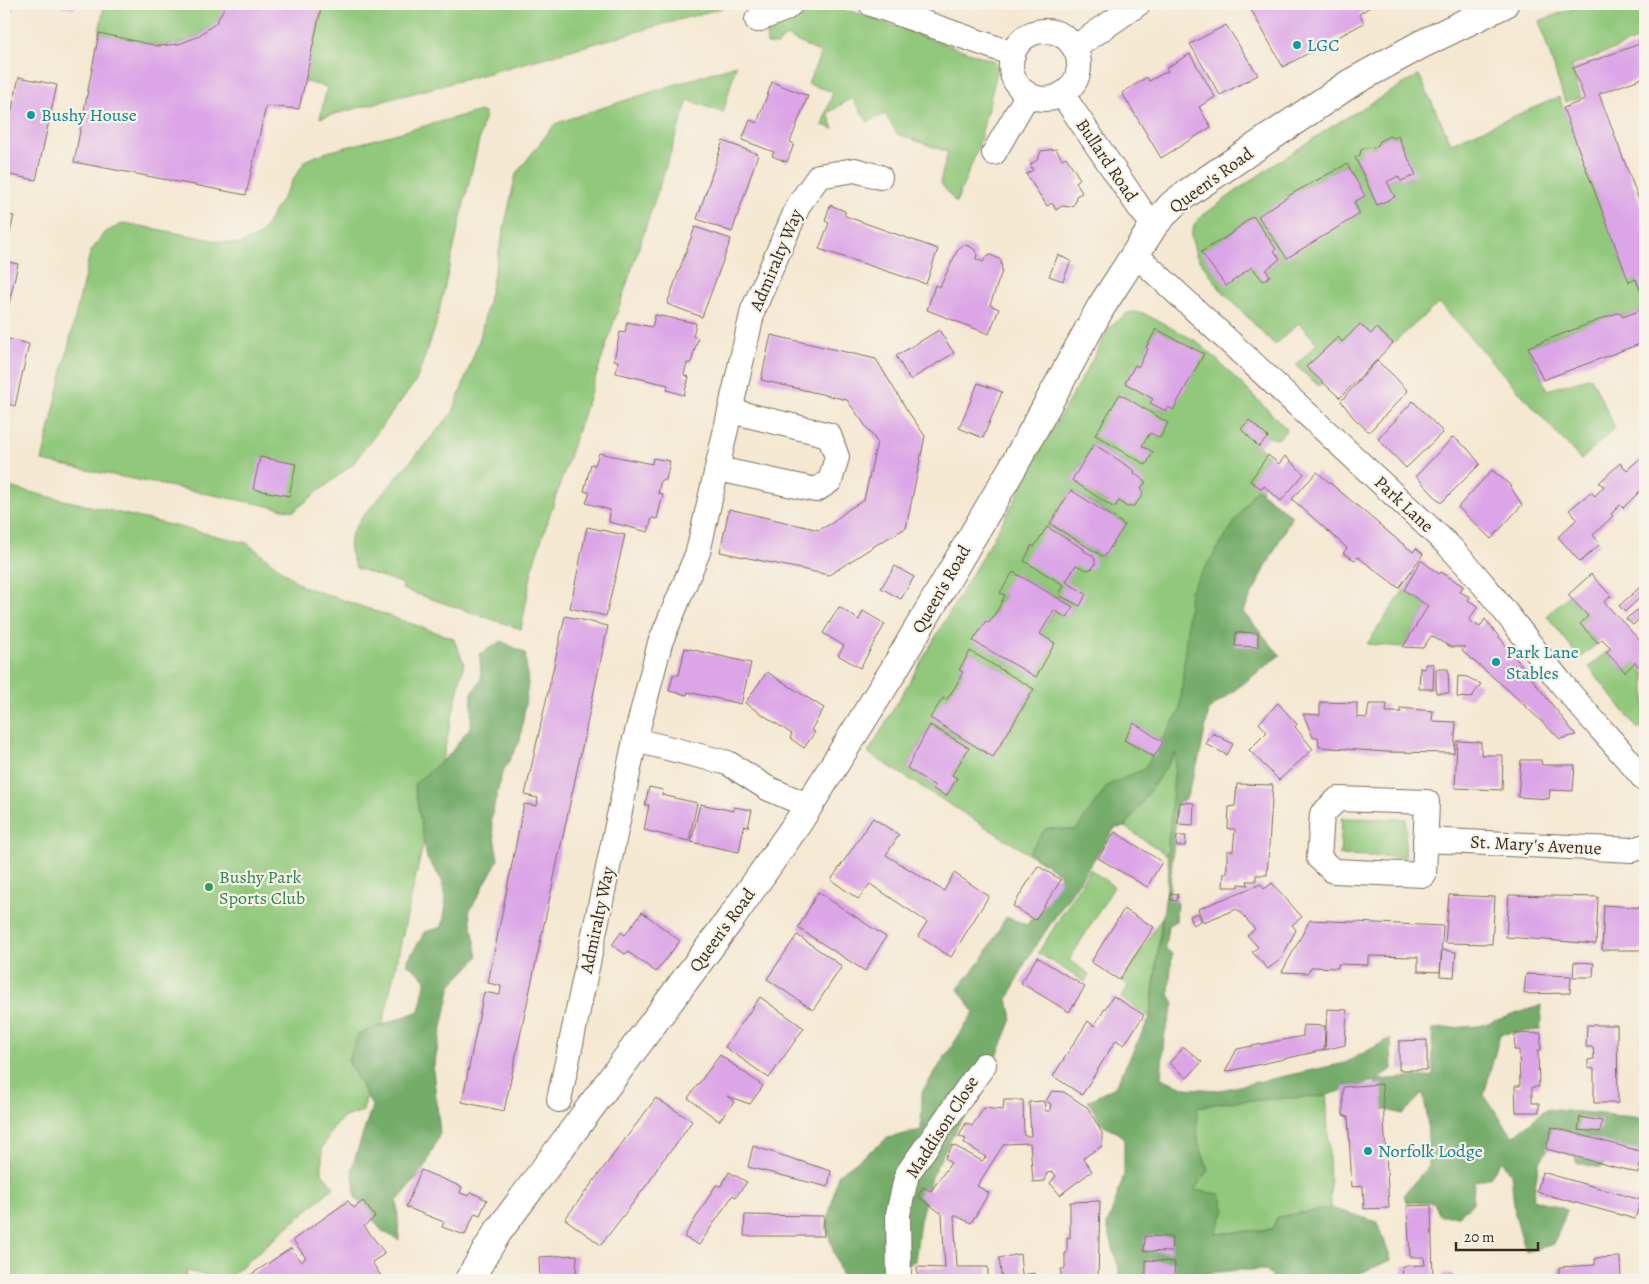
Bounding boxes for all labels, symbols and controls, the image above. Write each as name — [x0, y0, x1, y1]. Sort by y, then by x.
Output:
place label: LGC — [1307, 33, 1339, 57]
marker: LGC — [1291, 39, 1303, 51]
place label: Bushy House — [41, 103, 137, 127]
marker: Bushy House — [25, 109, 37, 121]
street label: Bullard Road — [1070, 114, 1144, 206]
street label: Queen's Road — [1164, 141, 1258, 219]
street label: Admiralty Way — [743, 205, 809, 316]
street label: Park Lane — [1369, 470, 1439, 538]
street label: Queen's Road — [906, 540, 976, 638]
place label: Park Lane Stables — [1506, 640, 1579, 685]
marker: Park Lane Stables — [1490, 656, 1502, 668]
street label: St. Mary's Avenue — [1470, 830, 1602, 860]
street label: Admiralty Way — [574, 864, 620, 976]
place label: Bushy Park Sports Club — [219, 865, 305, 910]
marker: Bushy Park Sports Club — [203, 881, 215, 893]
street label: Queen's Road — [683, 883, 761, 977]
street label: Maddison Close — [900, 1071, 984, 1183]
place label: Norfolk Lodge — [1378, 1139, 1483, 1163]
marker: Norfolk Lodge — [1362, 1145, 1374, 1157]
scale bar — [1456, 1219, 1539, 1251]
text: 20 m — [1464, 1227, 1495, 1247]

